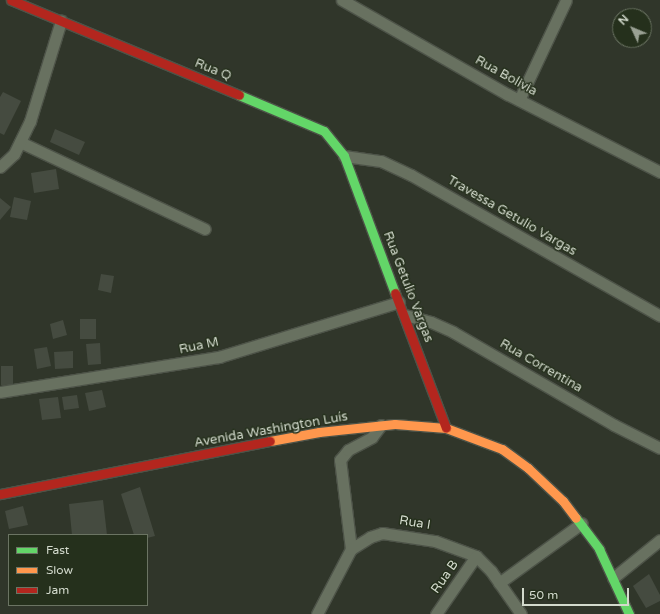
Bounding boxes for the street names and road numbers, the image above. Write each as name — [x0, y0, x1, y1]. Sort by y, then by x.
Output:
street label: Rua Bolivia — [472, 53, 540, 99]
street label: Rua Q — [192, 56, 234, 84]
street label: Travessa Getulio Vargas — [445, 173, 579, 259]
street label: Rua Getulio Vargas — [380, 229, 436, 345]
street label: Rua M — [178, 334, 220, 358]
street label: Rua Correntina — [497, 336, 585, 396]
street label: Avenida Washington Luís — [193, 409, 349, 451]
street label: Rua I — [398, 513, 432, 533]
street label: Rua B — [428, 557, 462, 597]

